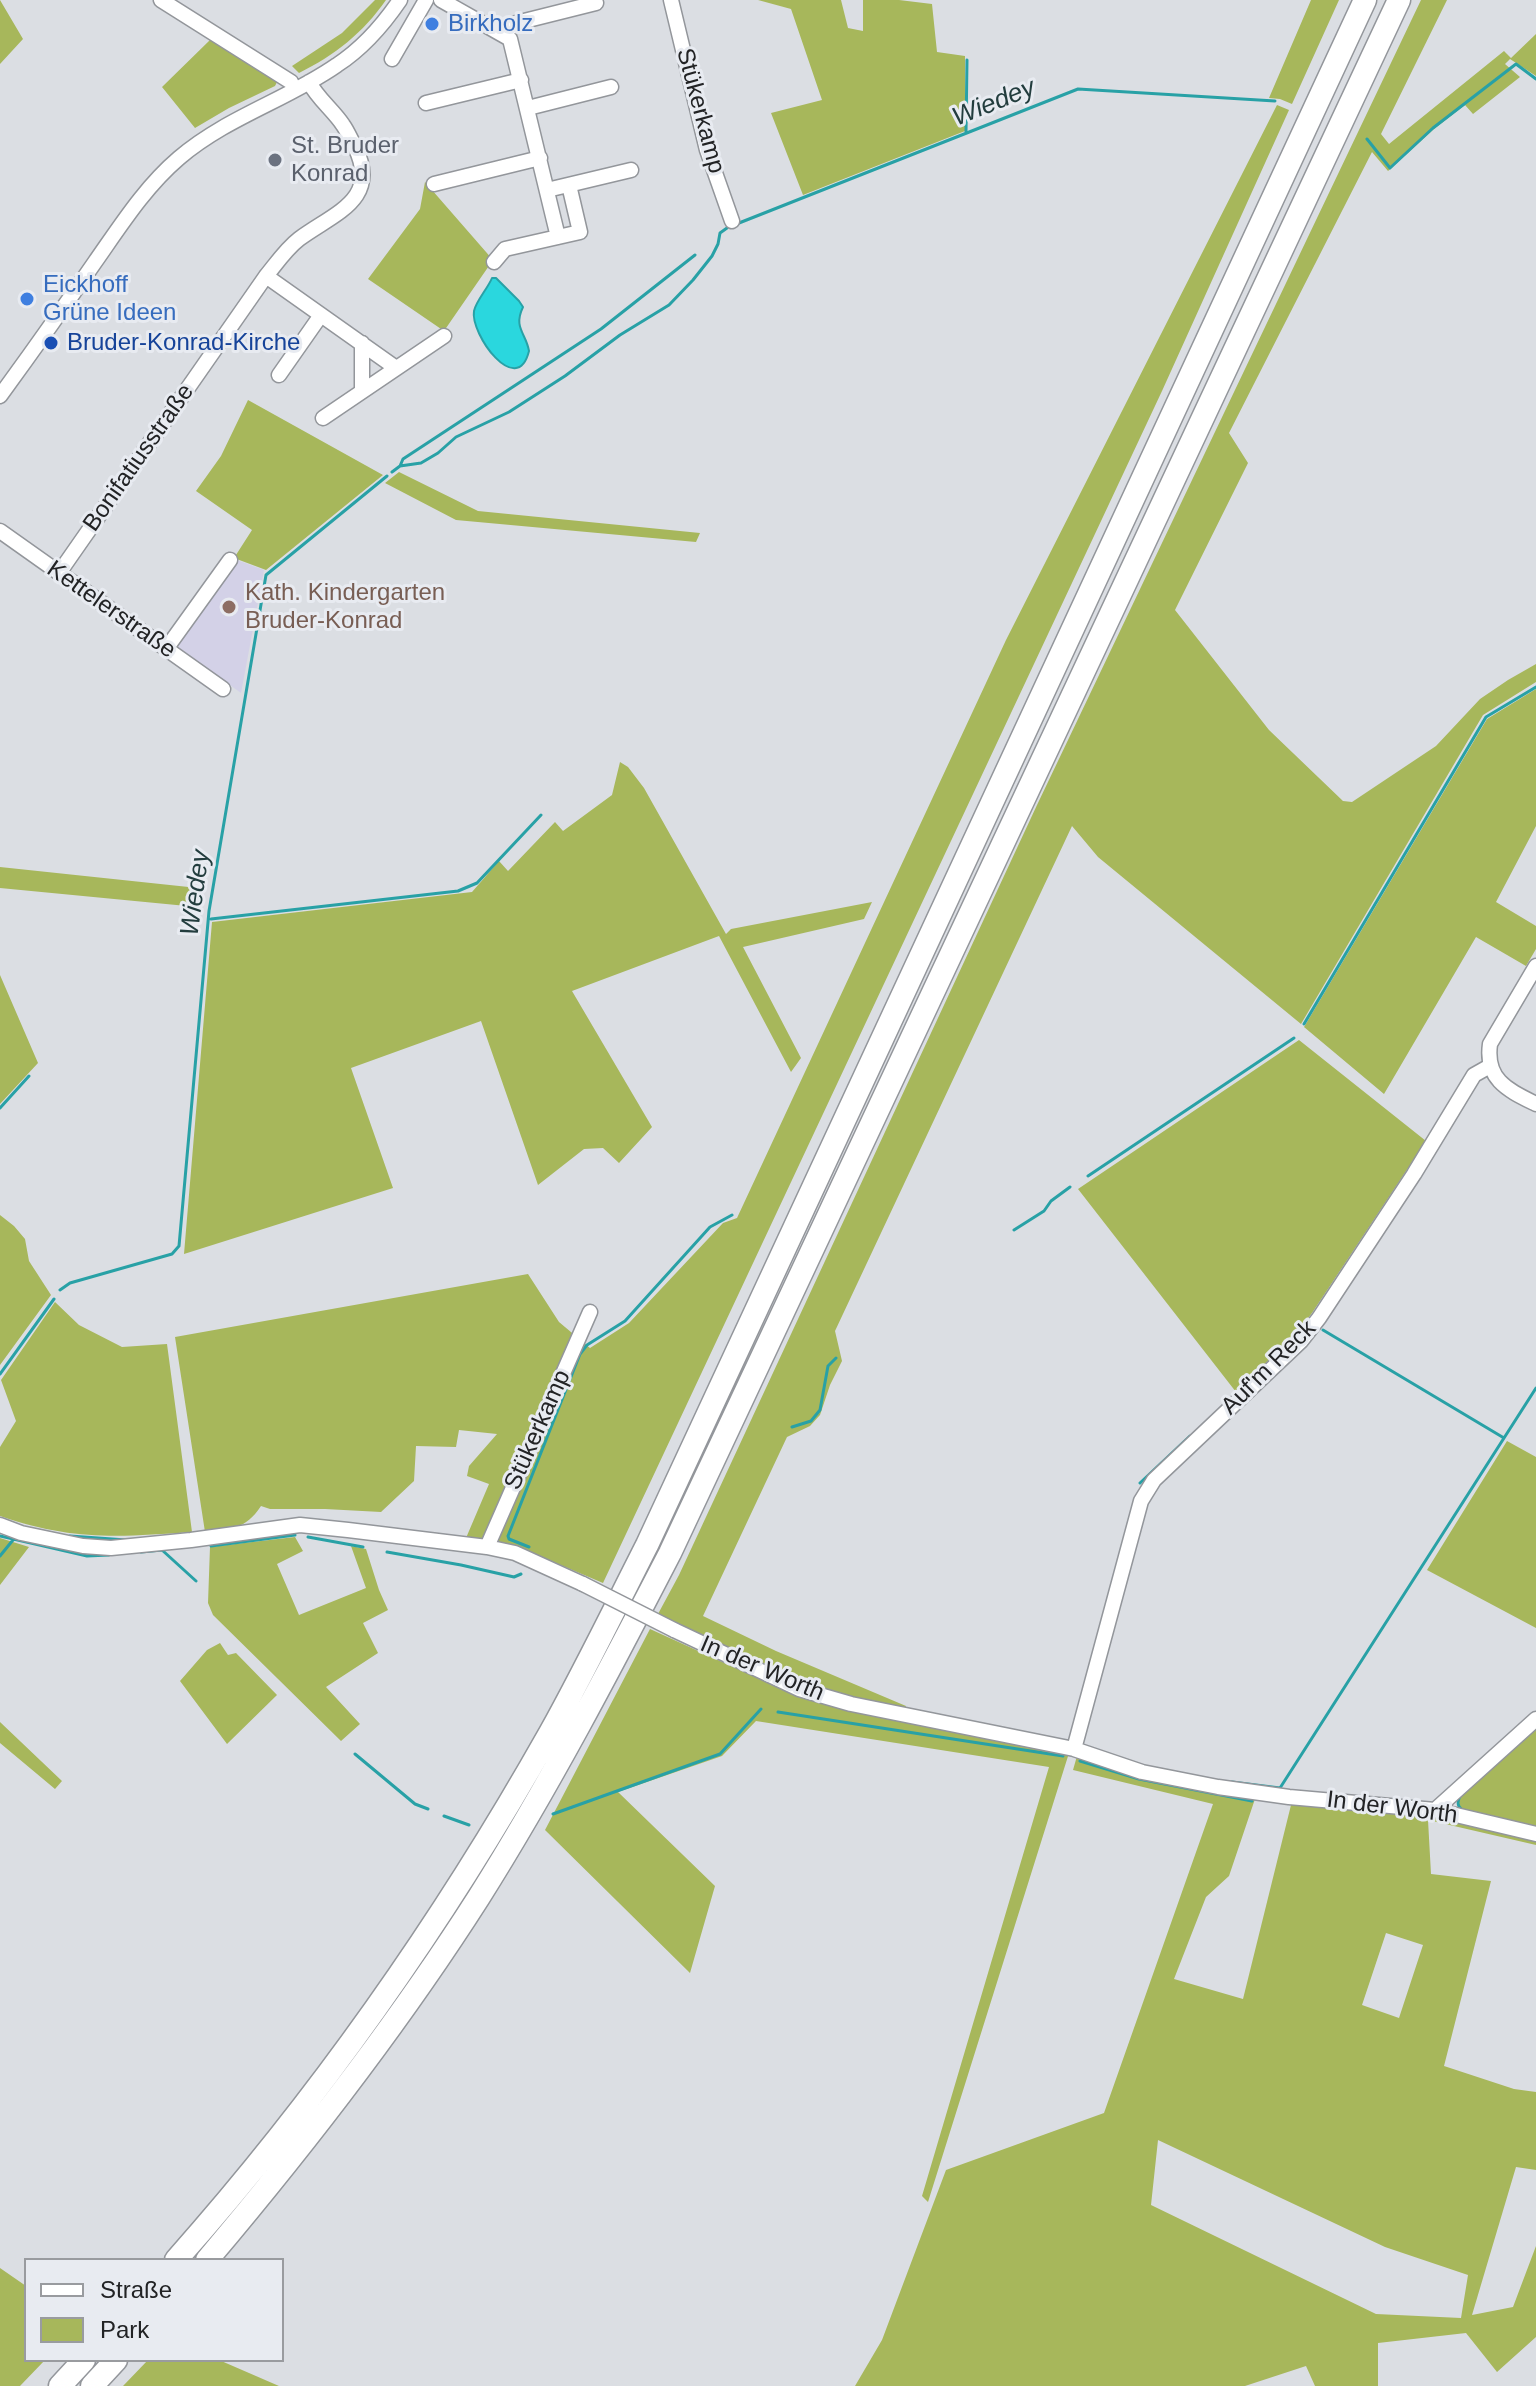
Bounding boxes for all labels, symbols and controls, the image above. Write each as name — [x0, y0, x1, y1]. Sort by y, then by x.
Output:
place label: Birkholz — [448, 10, 533, 38]
marker: Birkholz — [423, 15, 441, 33]
street label: Stükerkamp — [670, 45, 730, 177]
water label: Wiedey — [948, 72, 1040, 134]
place label: St. Bruder Konrad — [291, 132, 399, 188]
marker: St. Bruder Konrad — [266, 151, 284, 169]
place label: Eickhoff Grüne Ideen — [43, 271, 176, 327]
marker: Eickhoff Grüne Ideen — [18, 290, 36, 308]
place label: Bruder-Konrad-Kirche — [67, 329, 300, 357]
marker: Bruder-Konrad-Kirche — [42, 334, 60, 352]
street label: Bonifatiusstraße — [77, 379, 201, 537]
street label: Kettelerstraße — [41, 555, 181, 665]
place label: Kath. Kindergarten Bruder-Konrad — [245, 579, 445, 635]
marker: Kath. Kindergarten Bruder-Konrad — [220, 598, 238, 616]
water label: Wiedey — [175, 848, 217, 938]
street label: Auf'm Reck — [1216, 1315, 1322, 1421]
street label: Stükerkamp — [499, 1366, 577, 1494]
street label: In der Worth — [696, 1630, 828, 1708]
street label: In der Worth — [1325, 1786, 1459, 1830]
legend — [24, 2258, 284, 2362]
text: Straße — [100, 2276, 172, 2303]
text: Park — [100, 2316, 149, 2343]

